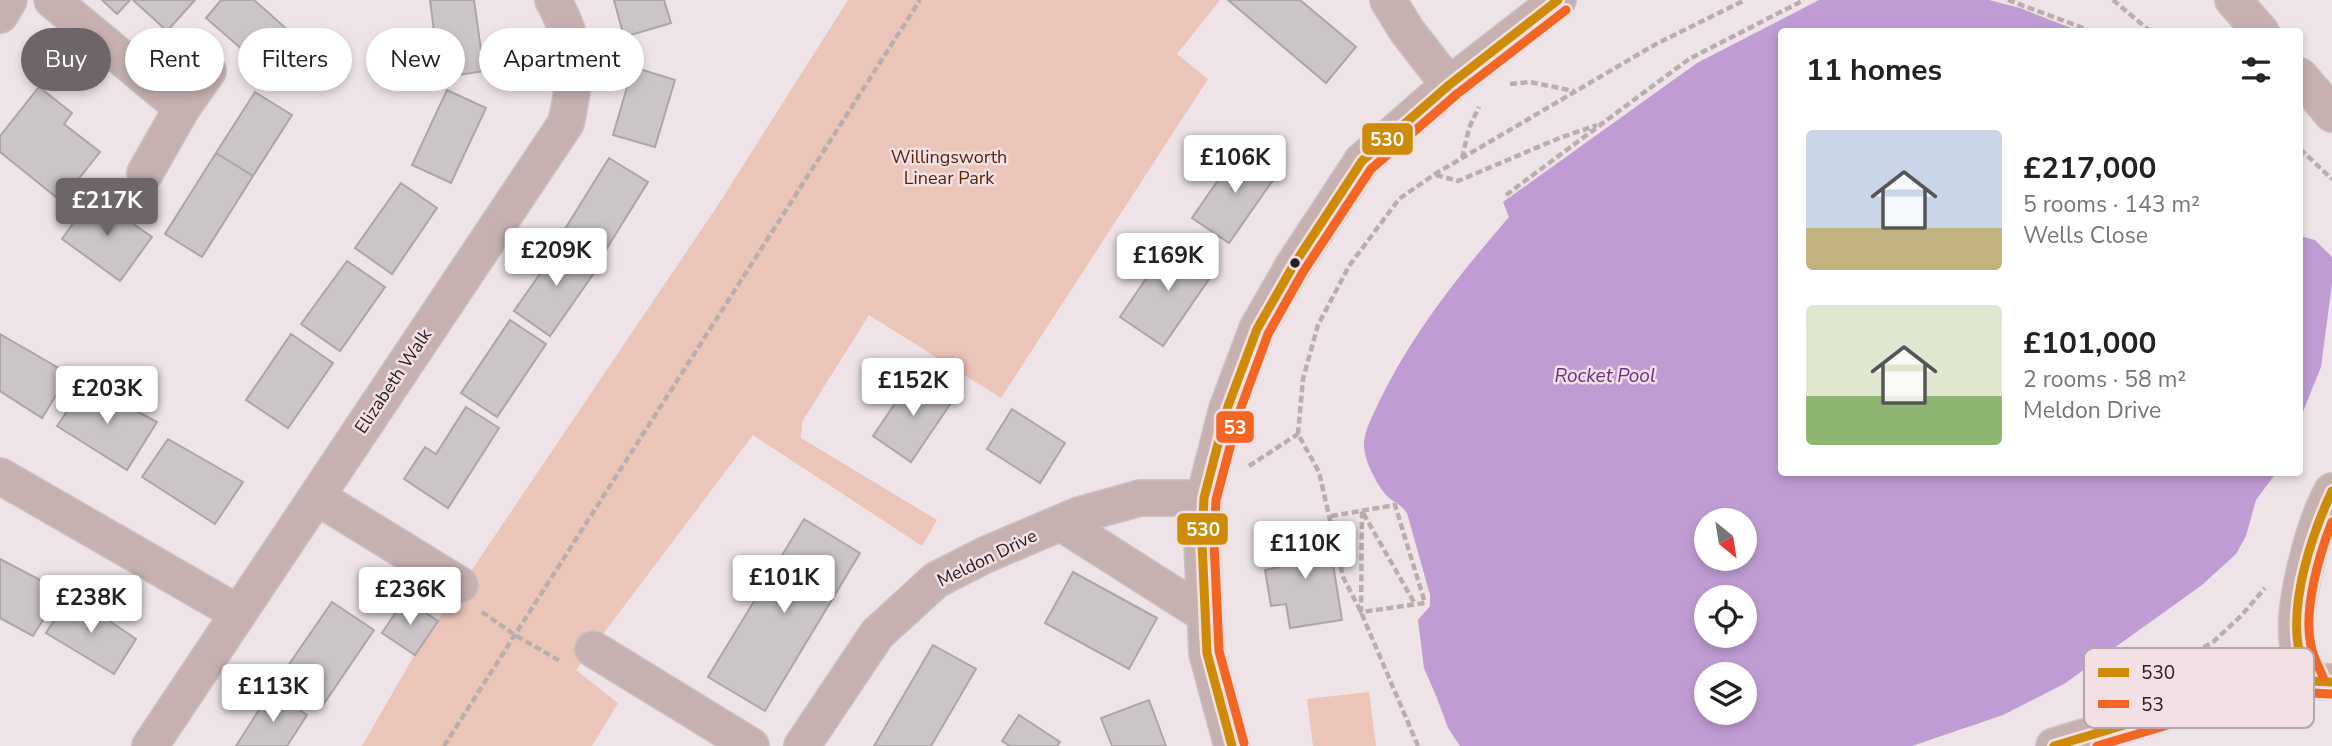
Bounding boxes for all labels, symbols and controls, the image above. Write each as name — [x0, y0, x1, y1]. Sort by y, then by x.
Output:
chip: Buy — [21, 28, 111, 91]
chip: Rent — [125, 28, 224, 91]
chip: Filters — [238, 28, 352, 91]
chip: New — [366, 28, 465, 91]
chip: Apartment — [479, 28, 644, 91]
text: 11 homes — [1806, 50, 1942, 91]
icon: filters — [2237, 51, 2275, 89]
line badge: 530 — [1361, 122, 1414, 156]
text: 530 — [1370, 127, 1404, 153]
pin: £106K — [1186, 136, 1284, 195]
text: £106K — [1200, 142, 1270, 173]
park label: Willingsworth Linear Park — [891, 145, 1007, 190]
text: £217,000 — [2023, 148, 2156, 189]
icon: home — [1862, 158, 1946, 242]
pin: £217K — [58, 178, 156, 238]
text: £217K — [72, 185, 142, 216]
text: 5 rooms · 143 m² — [2023, 189, 2200, 220]
text: Wells Close — [2023, 220, 2148, 251]
pin: £209K — [507, 229, 605, 288]
pin: £169K — [1119, 233, 1217, 293]
text: £209K — [521, 235, 591, 266]
text: £169K — [1133, 240, 1203, 271]
unlabelled marker — [1288, 256, 1302, 270]
street label: Elizabeth Walk — [349, 323, 438, 438]
text: £101,000 — [2023, 323, 2156, 364]
icon: home — [1862, 333, 1946, 417]
pin: £152K — [864, 358, 962, 418]
water label: Rocket Pool — [1554, 363, 1656, 389]
text: 2 rooms · 58 m² — [2023, 364, 2186, 395]
text: £152K — [878, 365, 948, 396]
pin: £203K — [58, 366, 156, 426]
text: £203K — [72, 373, 142, 404]
text: Meldon Drive — [2023, 395, 2161, 426]
line badge: 53 — [1215, 410, 1255, 444]
text: 53 — [1224, 415, 1246, 441]
north arrow — [1694, 508, 1757, 570]
map controls — [1694, 508, 1757, 725]
line badge: 530 — [1176, 512, 1229, 546]
text: 530 — [1186, 517, 1220, 543]
pin: £110K — [1256, 522, 1354, 581]
street label: Meldon Drive — [933, 523, 1041, 593]
text: £110K — [1270, 528, 1340, 559]
pin: £101K — [735, 556, 833, 615]
text: £101K — [749, 562, 819, 593]
pin: £236K — [361, 568, 459, 627]
text: £236K — [375, 574, 445, 605]
pin: £238K — [42, 576, 140, 635]
text: £238K — [56, 582, 126, 613]
button: locate — [1694, 585, 1757, 648]
legend — [2084, 648, 2314, 728]
text: 530 — [2141, 660, 2175, 686]
button: layers — [1694, 662, 1757, 725]
pin: £113K — [224, 664, 322, 724]
text: £113K — [238, 671, 308, 702]
text: 53 — [2141, 692, 2164, 718]

